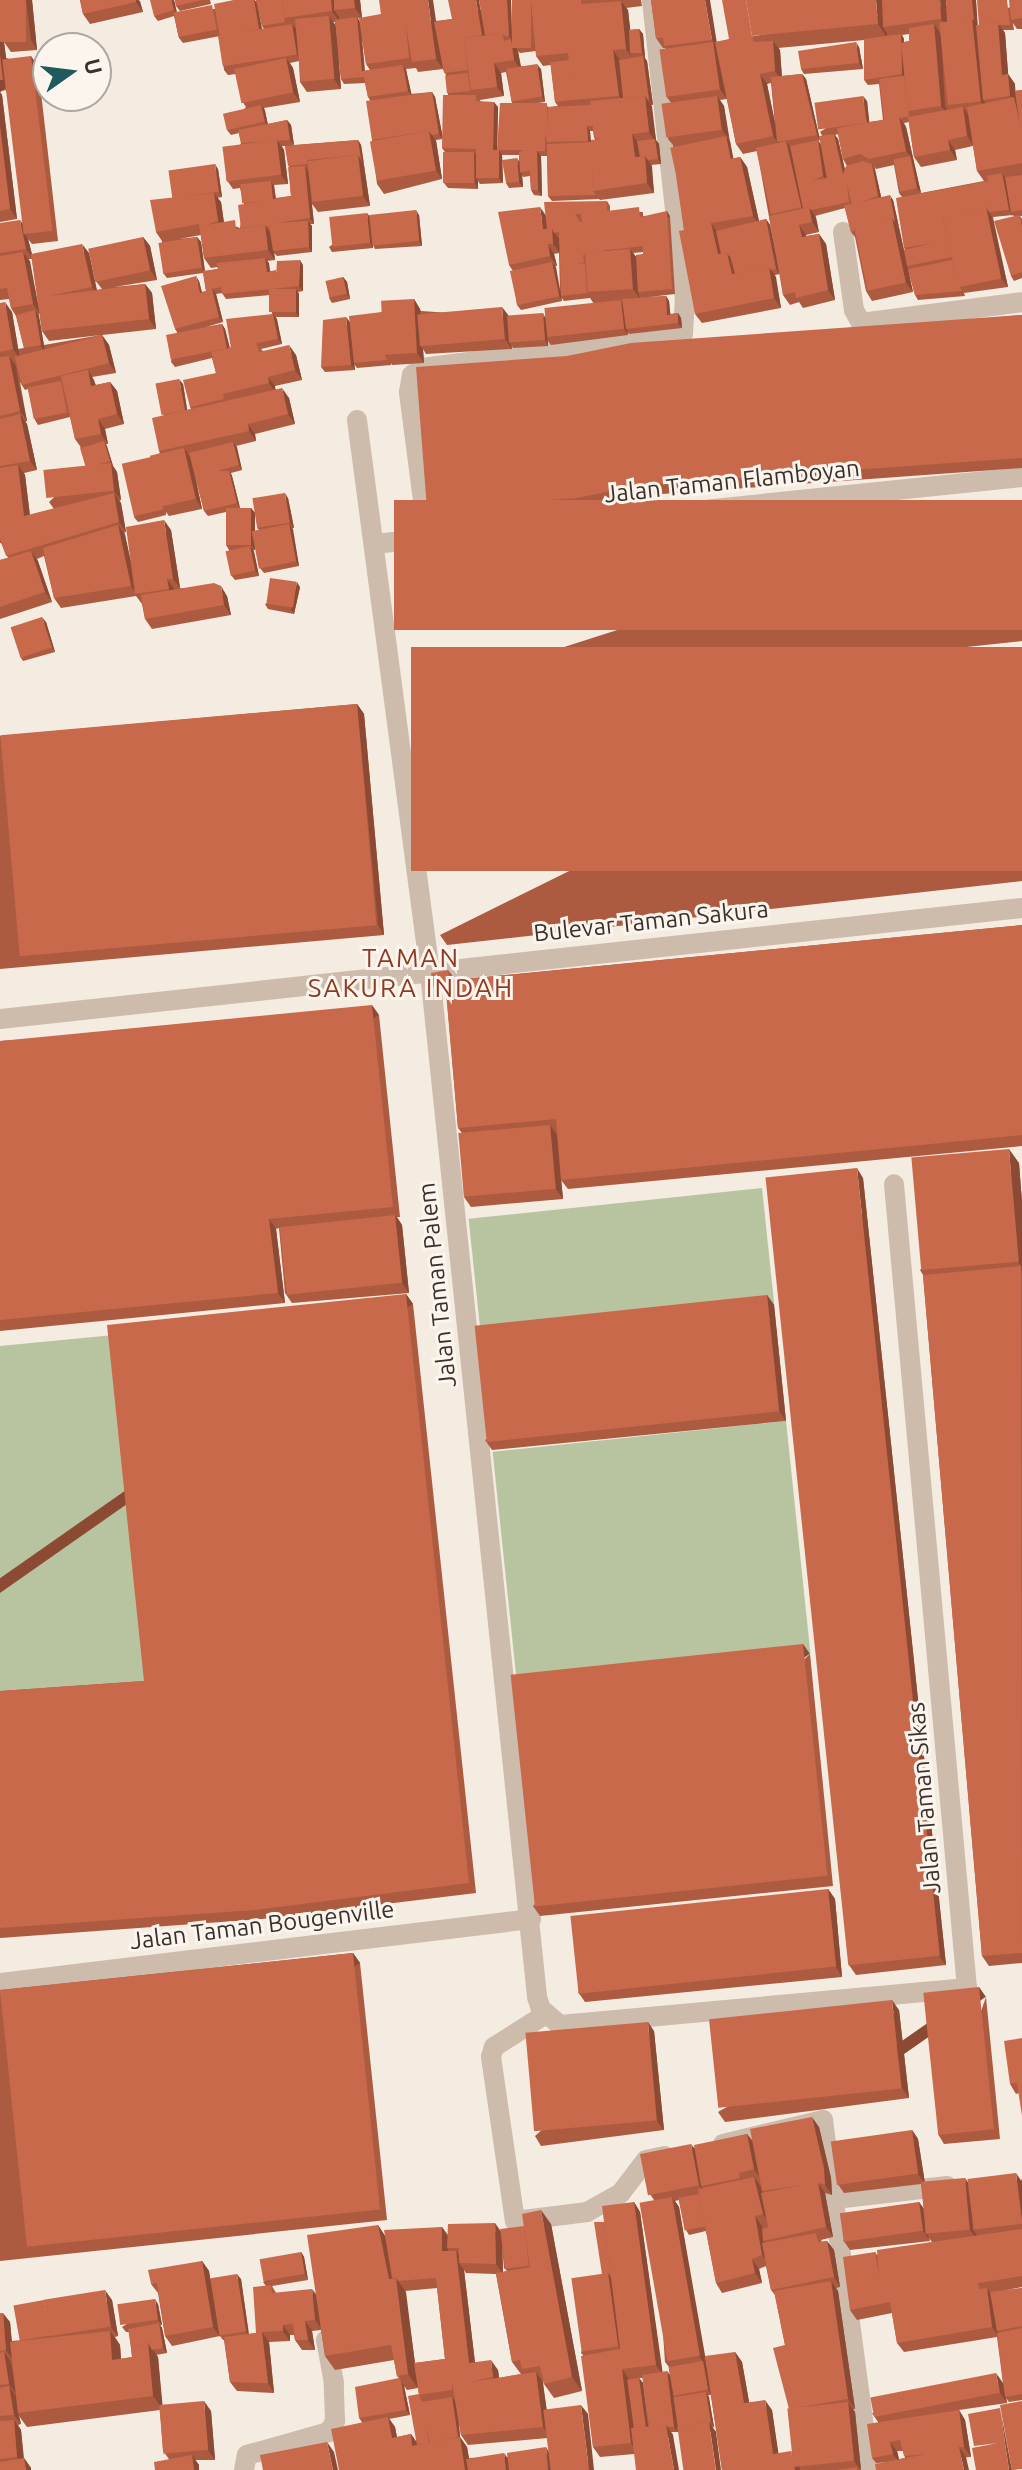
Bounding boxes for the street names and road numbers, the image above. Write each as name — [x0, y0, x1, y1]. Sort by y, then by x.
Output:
street label: Jalan Taman Flamboyan — [603, 453, 861, 509]
street label: Bulevar Taman Sakura — [532, 894, 770, 948]
street label: Jalan Taman Palem — [412, 1181, 462, 1389]
street label: Jalan Taman Sikas — [901, 1701, 947, 1895]
street label: Jalan Taman Bougenville — [128, 1894, 396, 1956]

